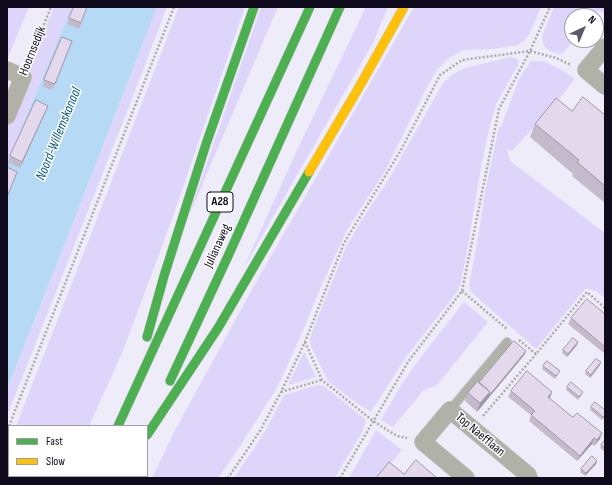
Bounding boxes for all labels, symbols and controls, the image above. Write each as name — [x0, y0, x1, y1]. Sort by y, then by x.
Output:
north arrow — [564, 8, 604, 48]
text: N — [585, 13, 599, 26]
street label: Hoornsedijk — [16, 24, 50, 78]
water label: Noord-Willemskanaal — [33, 85, 85, 183]
road number: A28 — [207, 192, 233, 212]
street label: Julianaweg — [201, 222, 235, 270]
street label: Top Naefflaan — [452, 410, 508, 460]
legend — [8, 425, 148, 477]
text: Fast — [46, 434, 63, 449]
text: Slow — [46, 454, 65, 469]

